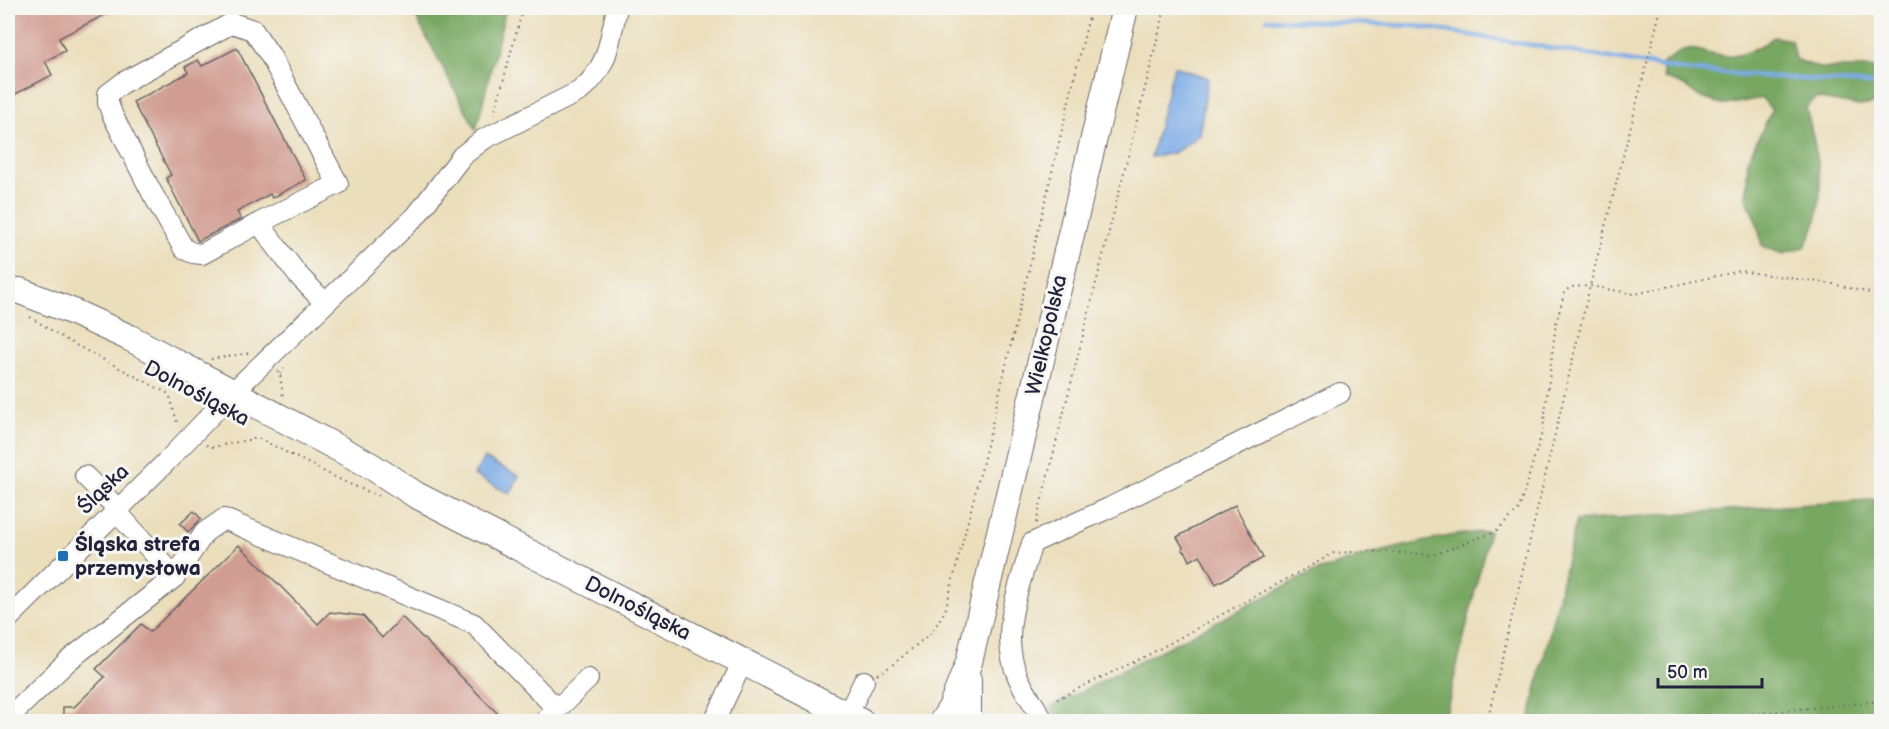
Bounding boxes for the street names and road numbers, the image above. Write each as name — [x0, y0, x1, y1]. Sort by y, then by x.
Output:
street label: Wielkopolska — [1020, 272, 1073, 398]
street label: Dolnośląska — [140, 355, 254, 432]
street label: Śląska — [73, 459, 134, 520]
street label: Dolnośląska — [581, 571, 695, 646]

